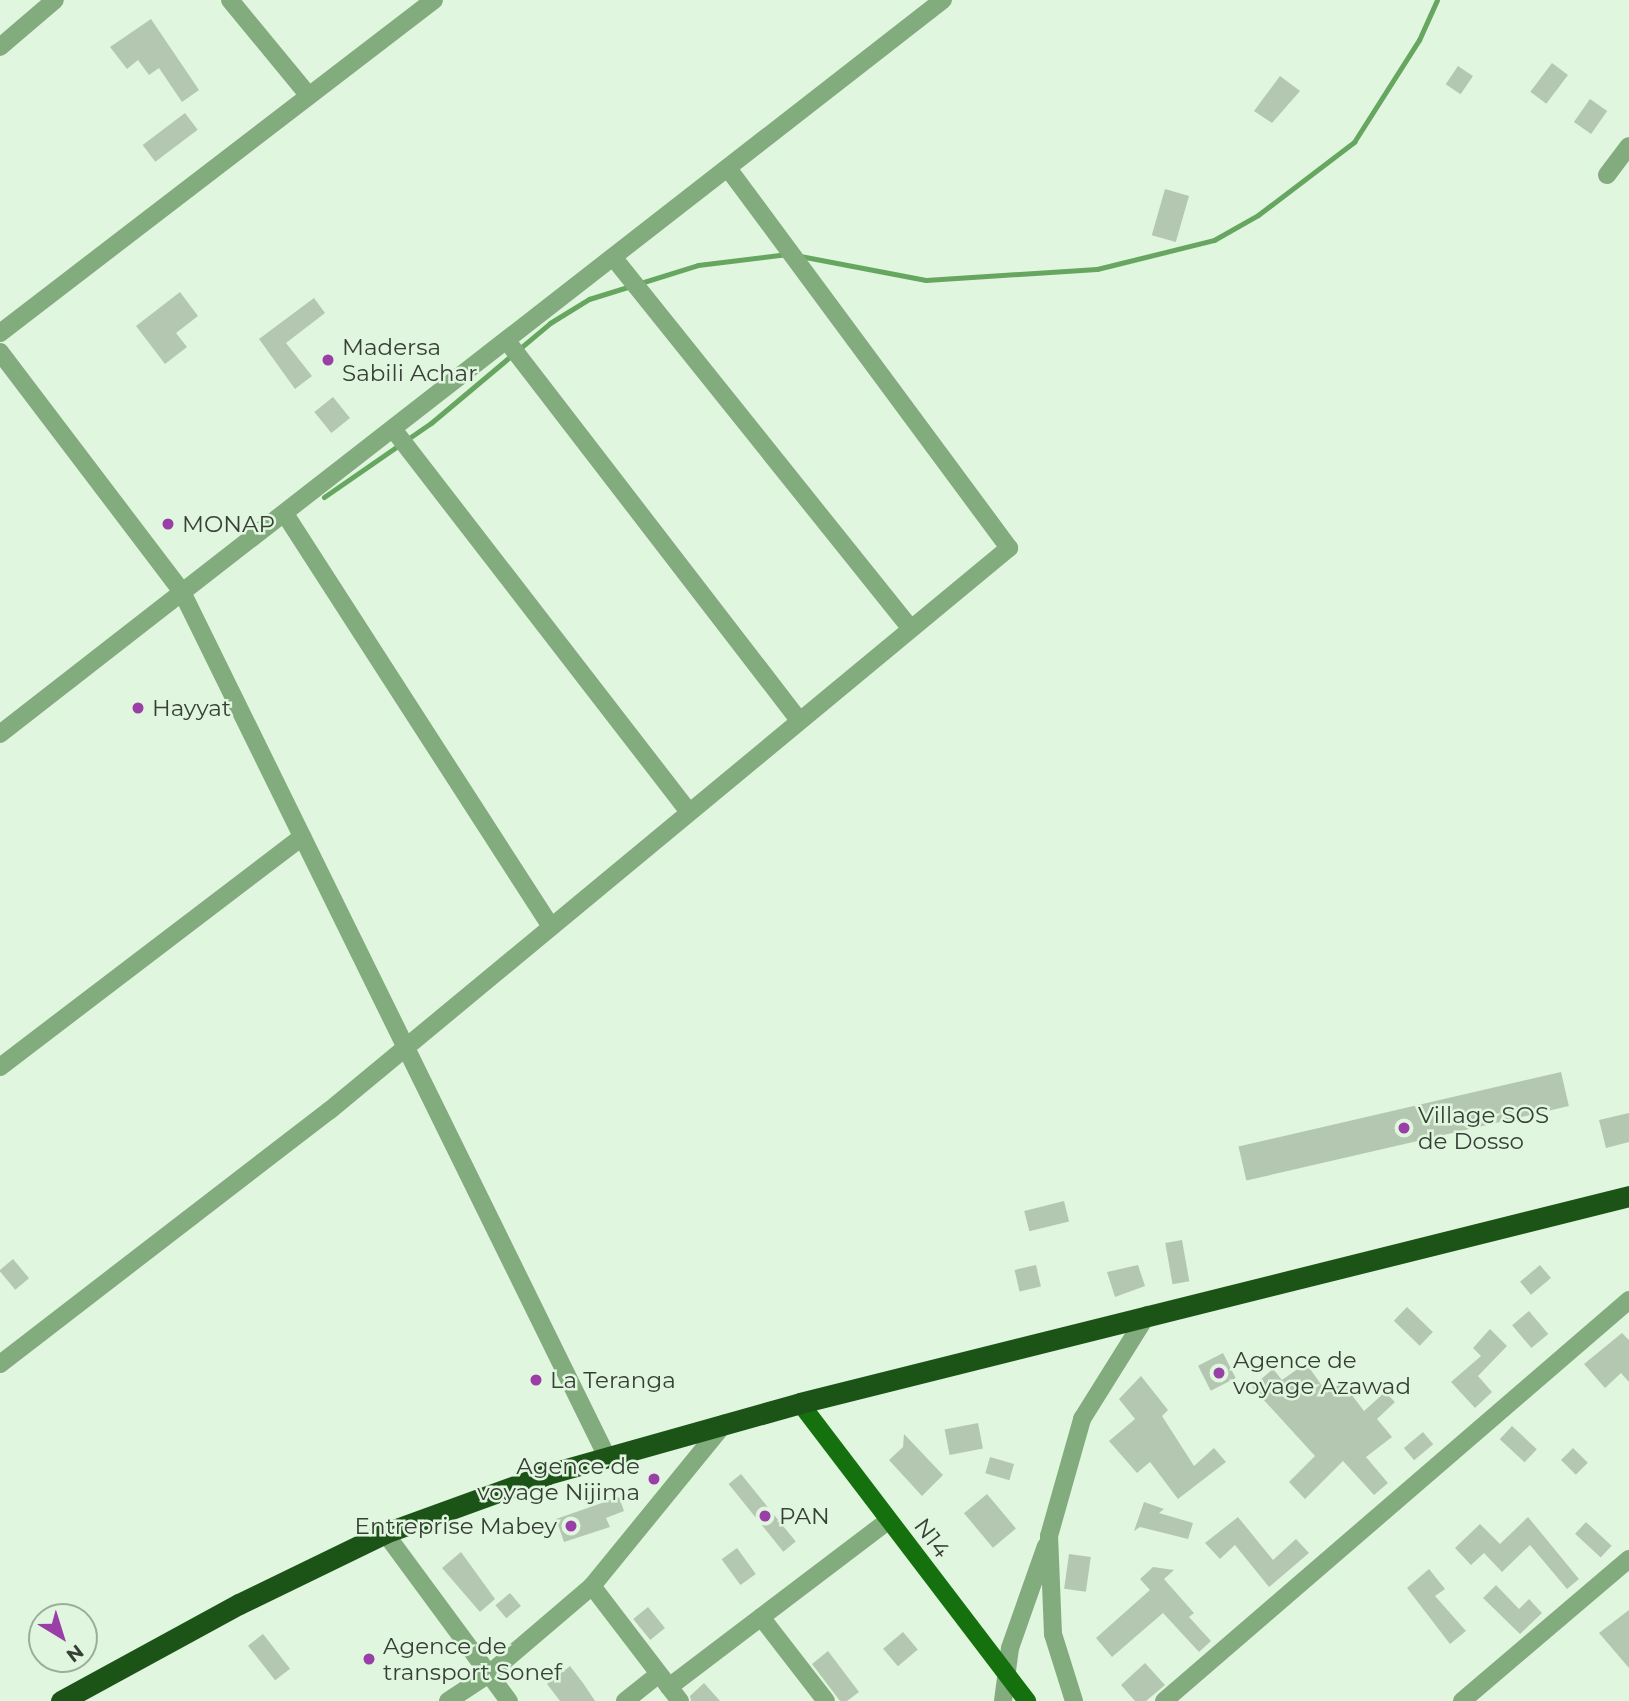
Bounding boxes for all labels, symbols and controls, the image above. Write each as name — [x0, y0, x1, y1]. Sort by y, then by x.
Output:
place label: Madersa Sabili Achar — [342, 333, 477, 387]
marker: Madersa Sabili Achar — [320, 352, 336, 368]
place label: MONAP — [182, 510, 275, 538]
marker: MONAP — [160, 516, 176, 532]
place label: Hayyat — [152, 694, 231, 722]
marker: Hayyat — [130, 700, 146, 716]
place label: Village SOS de Dosso — [1418, 1101, 1549, 1155]
marker: Village SOS de Dosso — [1396, 1120, 1412, 1136]
place label: Agence de voyage Azawad — [1233, 1346, 1411, 1400]
marker: Agence de voyage Azawad — [1211, 1365, 1227, 1381]
place label: La Teranga — [550, 1366, 676, 1394]
marker: La Teranga — [528, 1372, 544, 1388]
place label: Agence de voyage Nijima — [477, 1452, 640, 1506]
marker: Agence de voyage Nijima — [646, 1471, 662, 1487]
place label: PAN — [779, 1502, 830, 1530]
marker: PAN — [757, 1508, 773, 1524]
place label: Entreprise Mabey — [355, 1512, 557, 1540]
street label: N14 — [908, 1513, 956, 1563]
marker: Entreprise Mabey — [563, 1518, 579, 1534]
north arrow — [28, 1603, 98, 1673]
place label: Agence de transport Sonef — [383, 1632, 562, 1686]
text: N — [62, 1640, 88, 1667]
marker: Agence de transport Sonef — [361, 1651, 377, 1667]

